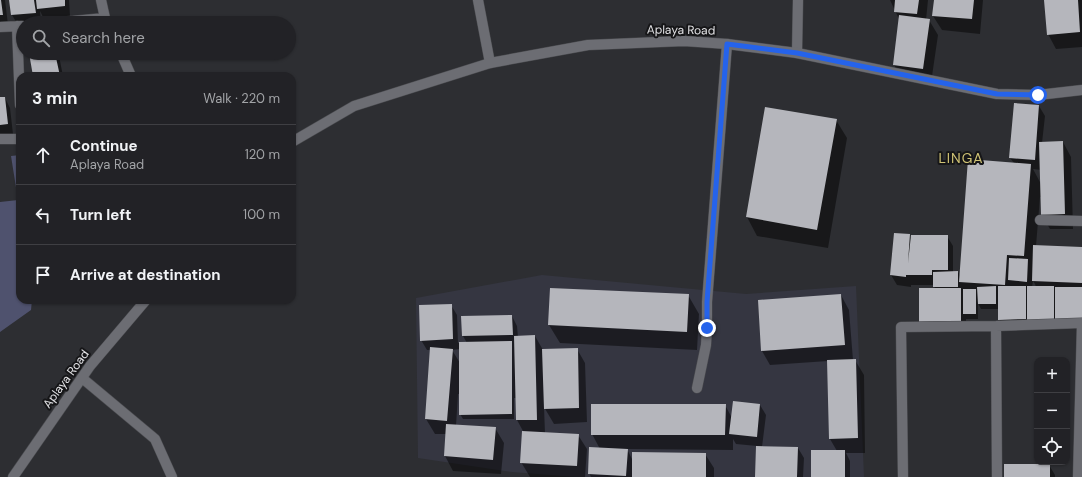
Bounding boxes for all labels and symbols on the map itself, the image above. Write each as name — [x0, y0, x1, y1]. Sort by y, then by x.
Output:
street label: Aplaya Road — [647, 21, 715, 39]
route start — [1029, 86, 1047, 104]
district label: LINGA — [938, 149, 984, 167]
route end — [698, 319, 716, 337]
street label: Aplaya Road — [39, 347, 93, 411]

